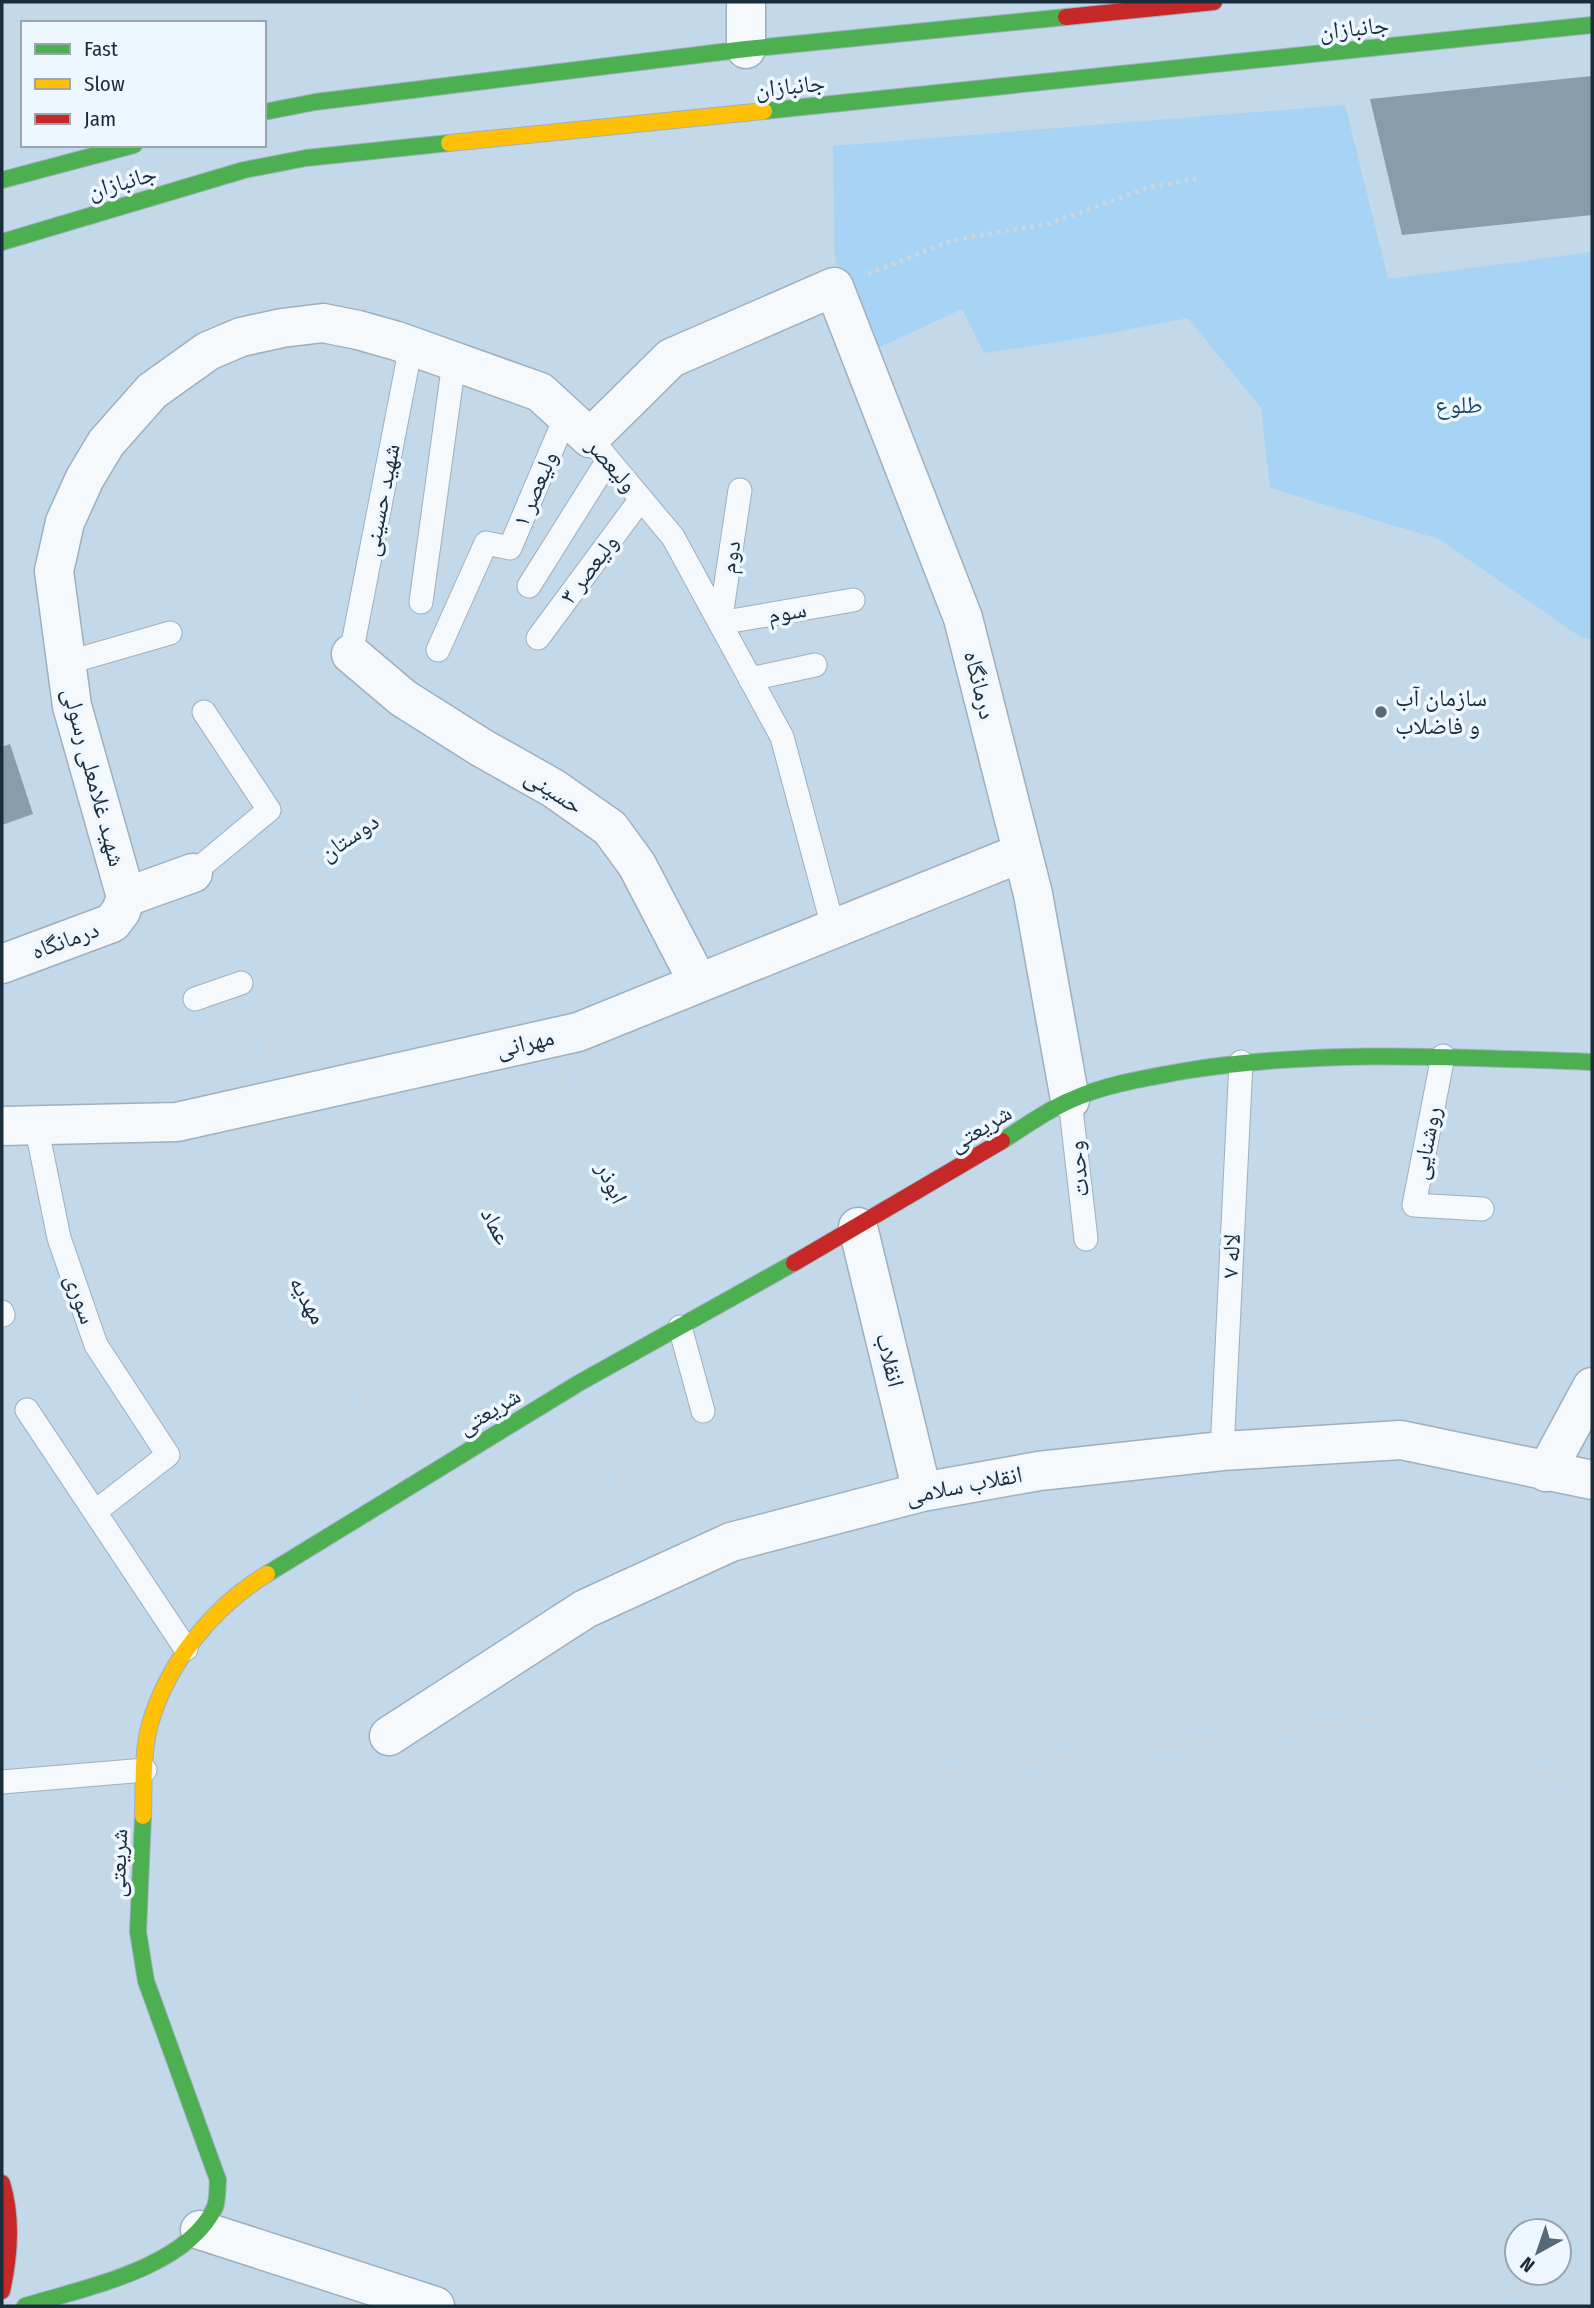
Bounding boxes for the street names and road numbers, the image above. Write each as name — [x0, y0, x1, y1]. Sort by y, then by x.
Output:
street label: جانبازان — [1318, 10, 1390, 46]
street label: جانبازان — [754, 68, 826, 104]
street label: جانبازان — [84, 159, 160, 205]
street label: ولیعصر — [580, 431, 643, 498]
street label: شهید حسینی — [356, 441, 406, 559]
street label: ولیعصر ۱ — [507, 447, 563, 531]
street label: ولیعصر ۳ — [554, 529, 624, 609]
street label: دوم — [714, 539, 748, 576]
street label: سوم — [765, 595, 809, 631]
street label: درمانگاه — [958, 648, 1002, 722]
street label: شهید غلامعلی رسولی — [57, 684, 131, 870]
street label: حسینی — [520, 762, 588, 820]
street label: دوستان — [314, 807, 384, 867]
street label: درمانگاه — [27, 915, 103, 965]
street label: مهرانی — [493, 1023, 557, 1063]
street label: شریعتی — [943, 1098, 1017, 1158]
street label: روشنایی — [1405, 1104, 1447, 1182]
street label: وحدت — [1061, 1139, 1095, 1199]
street label: ابوذر — [590, 1157, 634, 1208]
street label: عماد — [475, 1203, 517, 1249]
street label: لاله ۷ — [1216, 1233, 1246, 1279]
street label: سوری — [59, 1270, 103, 1328]
street label: مهدیه — [284, 1271, 332, 1329]
street label: انقلاب — [870, 1330, 910, 1390]
street label: شریعتی — [452, 1381, 526, 1441]
street label: انقلاب سلامی — [903, 1460, 1025, 1510]
street label: شریعتی — [103, 1828, 133, 1898]

